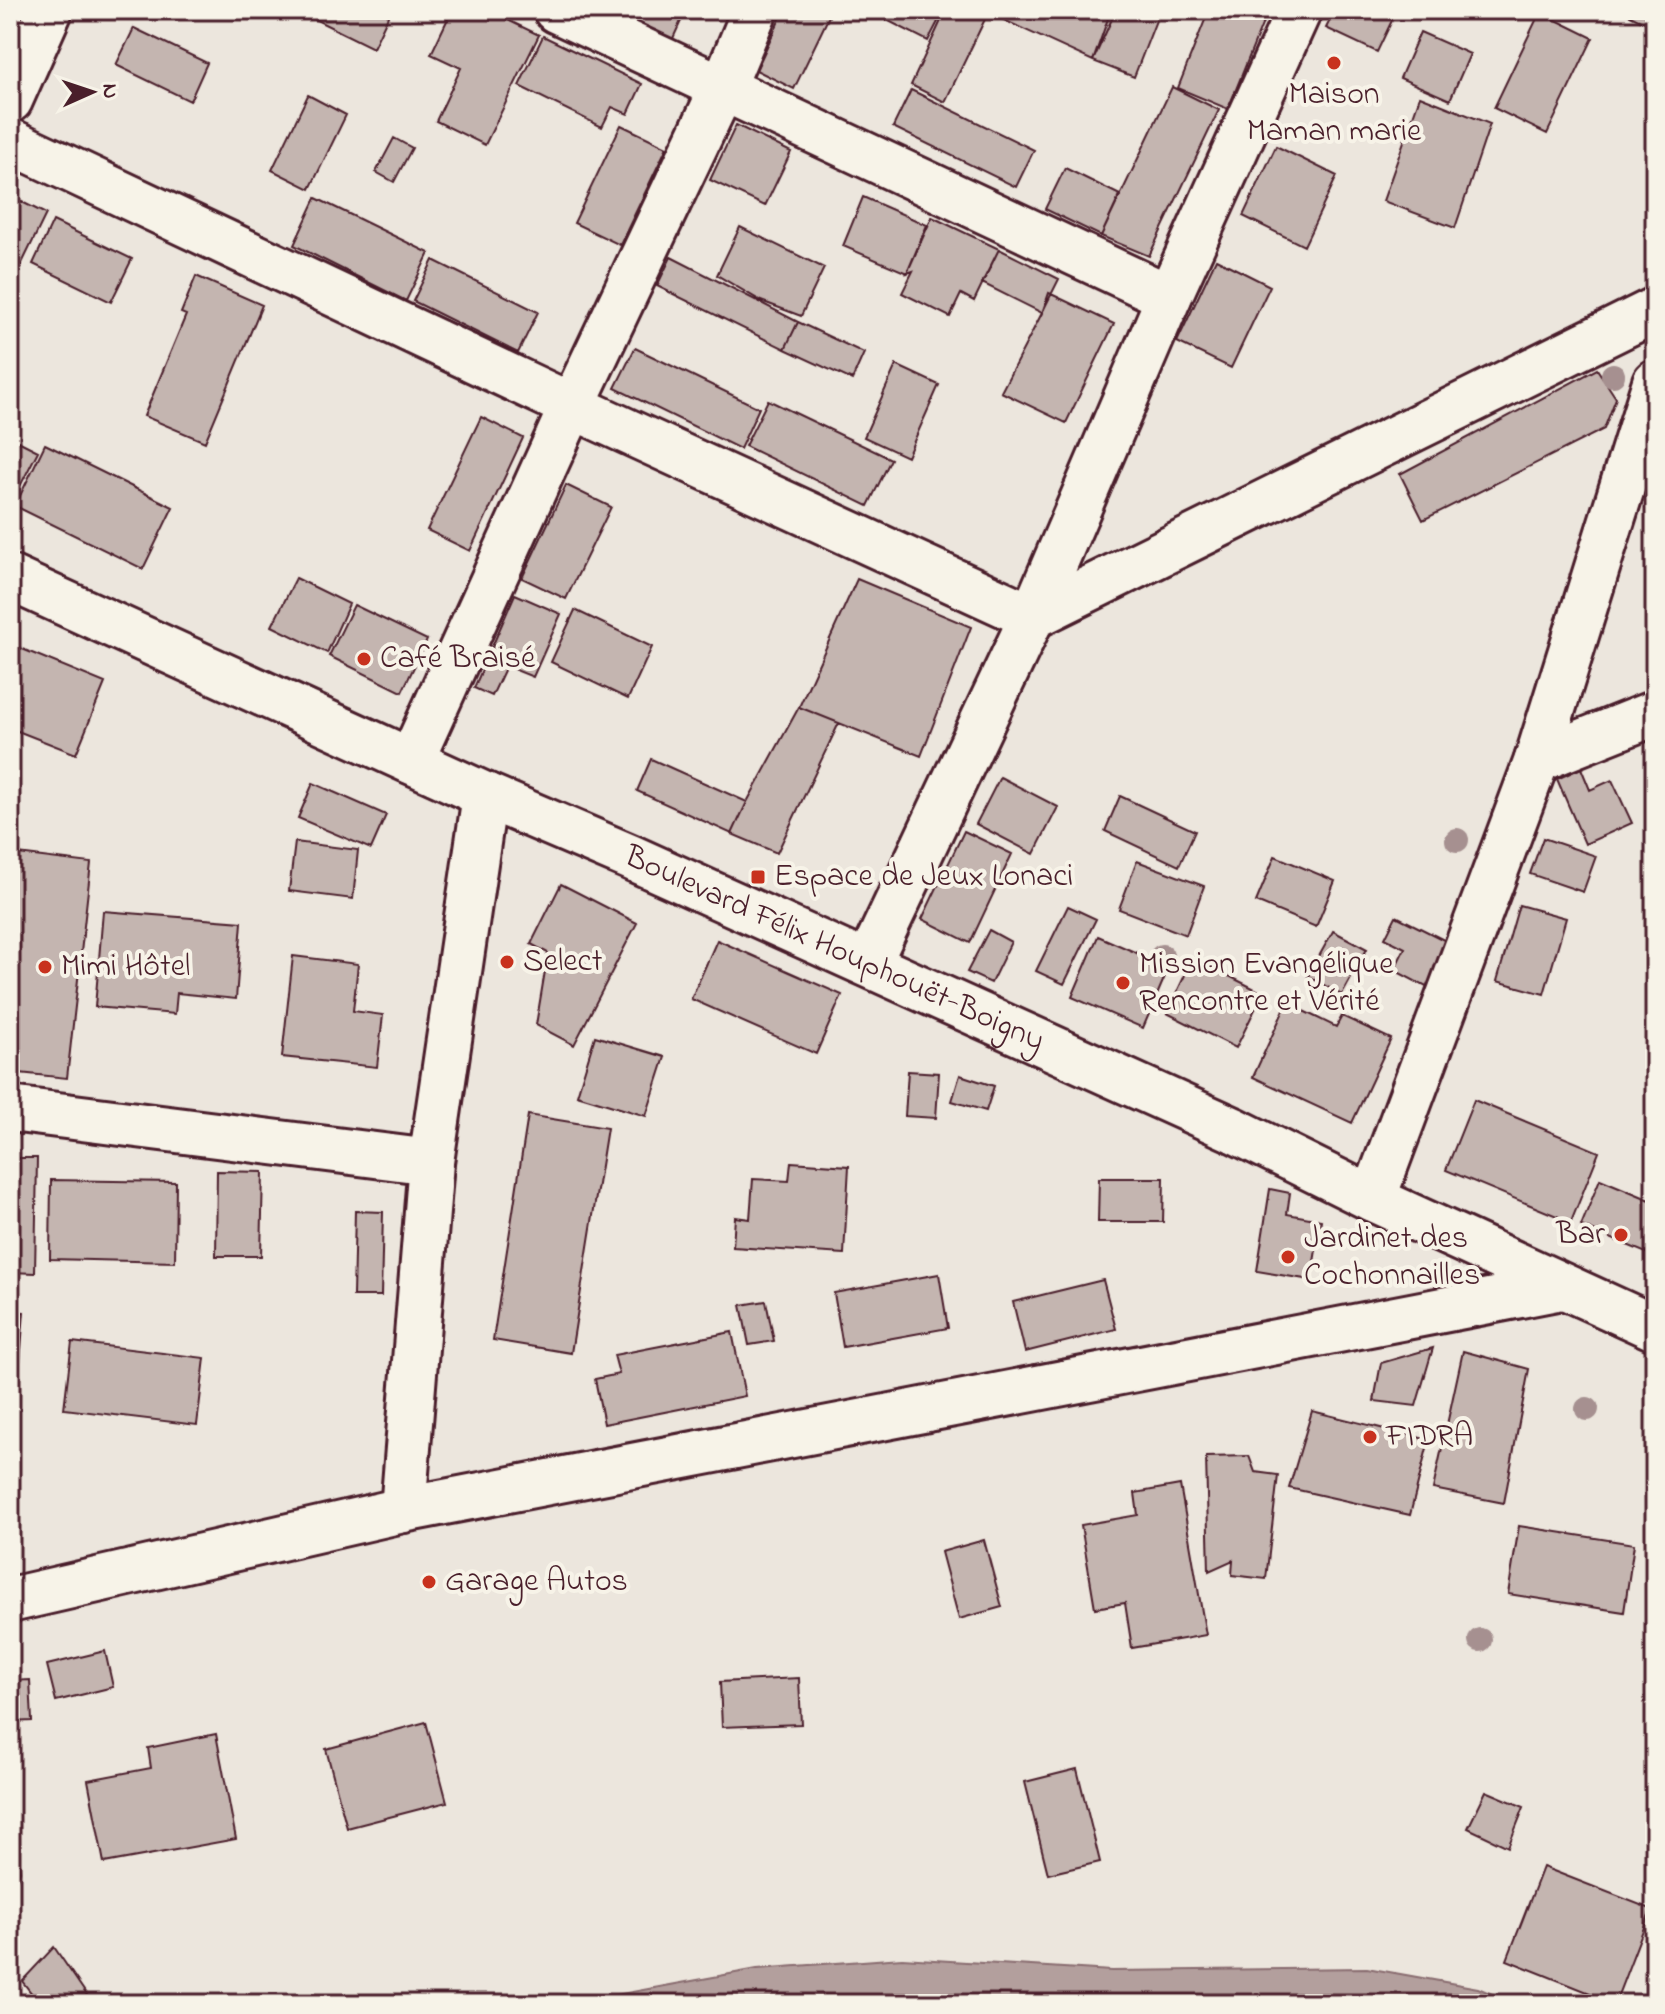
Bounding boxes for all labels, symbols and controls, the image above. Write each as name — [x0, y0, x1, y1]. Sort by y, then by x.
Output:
north arrow — [52, 52, 132, 132]
marker: Maison Maman marie — [1325, 54, 1343, 72]
place label: Maison Maman marie — [1247, 72, 1422, 156]
text: N — [93, 83, 125, 99]
place label: Café Braisé — [380, 636, 536, 683]
marker: Café Braisé — [355, 650, 373, 668]
street label: Boulevard Félix Houphouët-Boigny — [616, 833, 1052, 1065]
place label: Espace de Jeux Lonaci — [774, 854, 1073, 901]
marker: Espace de Jeux Lonaci — [749, 868, 767, 886]
place label: Select — [523, 939, 603, 986]
place label: Mission Evangélique Rencontre et Vérité — [1139, 942, 1394, 1026]
place label: Mimi Hôtel — [61, 944, 190, 991]
marker: Select — [498, 953, 516, 971]
marker: Mimi Hôtel — [36, 958, 54, 976]
marker: Mission Evangélique Rencontre et Vérité — [1114, 974, 1132, 992]
place label: Bar — [1555, 1212, 1605, 1259]
place label: Jardinet des Cochonnailles — [1304, 1216, 1480, 1300]
marker: Bar — [1612, 1226, 1630, 1244]
marker: Jardinet des Cochonnailles — [1279, 1248, 1297, 1266]
place label: FIDRA — [1385, 1414, 1473, 1461]
marker: FIDRA — [1361, 1428, 1379, 1446]
place label: Garage Autos — [445, 1559, 628, 1606]
marker: Garage Autos — [420, 1573, 438, 1591]

